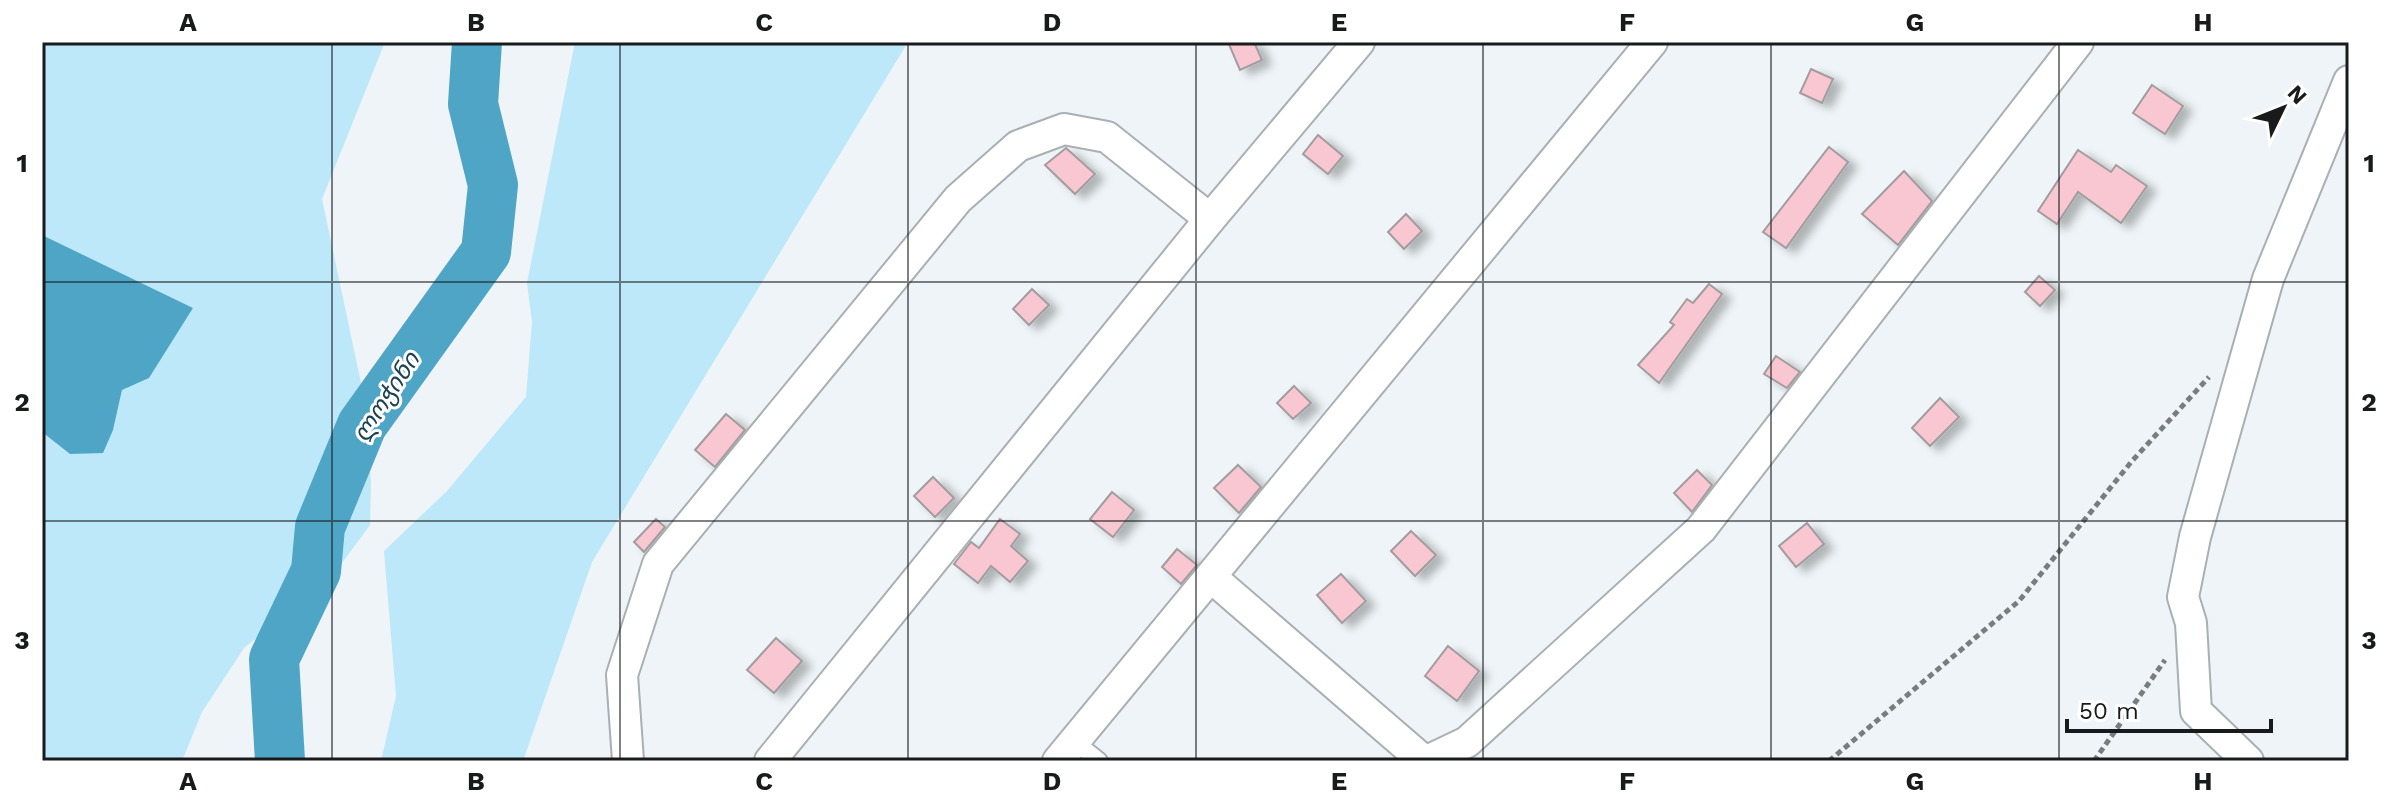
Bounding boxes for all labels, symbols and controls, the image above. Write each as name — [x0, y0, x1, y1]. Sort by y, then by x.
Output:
text: A — [179, 7, 197, 37]
text: B — [467, 7, 485, 37]
text: C — [755, 7, 773, 37]
text: D — [1043, 7, 1061, 37]
text: E — [1331, 7, 1347, 37]
text: F — [1619, 7, 1635, 37]
text: G — [1906, 7, 1924, 37]
text: H — [2193, 7, 2213, 37]
north arrow — [2243, 68, 2323, 148]
text: N — [2283, 80, 2312, 109]
text: 1 — [16, 148, 28, 178]
text: 1 — [2363, 148, 2375, 178]
water label: ლოჭინი — [347, 346, 426, 447]
text: 2 — [14, 387, 30, 417]
text: 2 — [2361, 387, 2377, 417]
text: 3 — [14, 625, 30, 655]
text: 3 — [2361, 625, 2377, 655]
scale bar — [2067, 683, 2271, 733]
text: 50 m — [2079, 697, 2139, 725]
text: A — [179, 766, 197, 796]
text: B — [467, 766, 485, 796]
text: C — [755, 766, 773, 796]
text: D — [1043, 766, 1061, 796]
text: E — [1331, 766, 1347, 796]
text: F — [1619, 766, 1635, 796]
text: G — [1906, 766, 1924, 796]
text: H — [2193, 766, 2213, 796]

